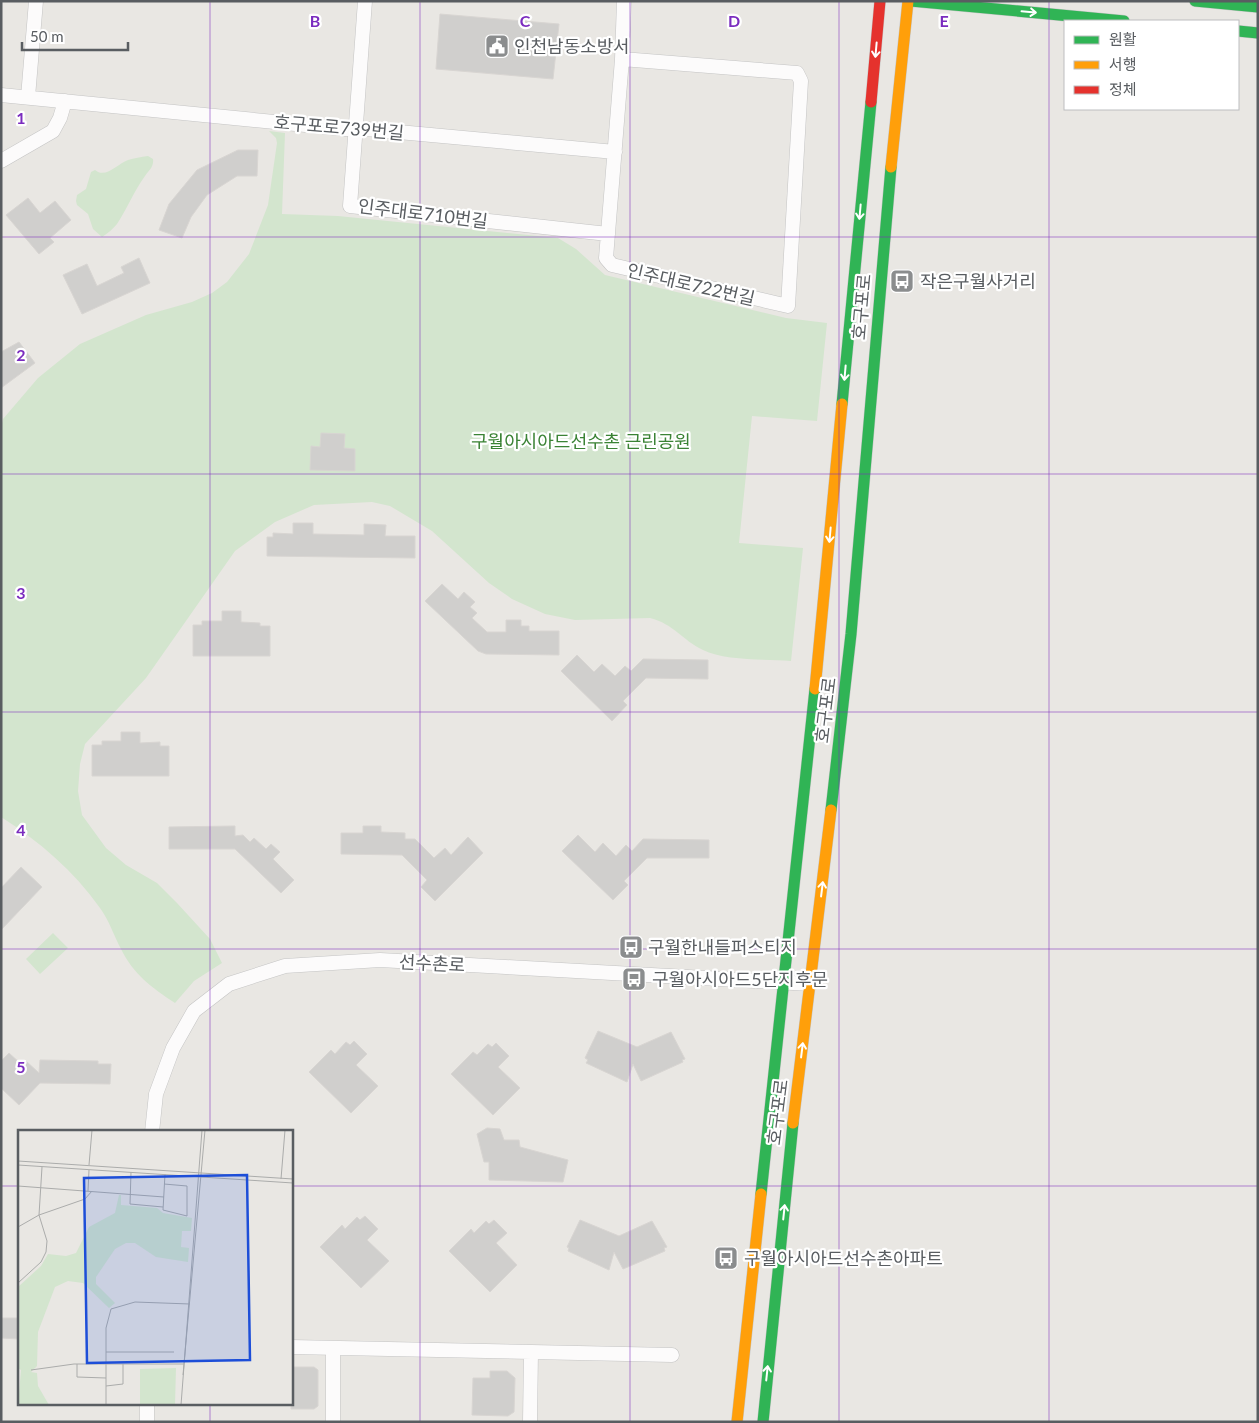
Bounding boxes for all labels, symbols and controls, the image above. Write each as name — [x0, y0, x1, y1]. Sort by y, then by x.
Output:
one-way arrow — [1021, 8, 1037, 17]
text: B — [310, 11, 320, 30]
text: C — [520, 11, 531, 30]
text: D — [728, 11, 740, 30]
text: E — [939, 11, 949, 30]
scale bar — [22, 20, 129, 52]
legend — [1064, 20, 1239, 110]
text: 50 m — [30, 27, 64, 45]
text: 원활 — [1109, 30, 1137, 48]
public building icon: 인천남동소방서 — [484, 33, 510, 59]
place label: 인천남동소방서 — [514, 35, 630, 57]
one-way arrow — [871, 41, 881, 57]
text: 서행 — [1109, 55, 1137, 73]
text: 정체 — [1109, 80, 1137, 98]
text: 1 — [16, 108, 26, 127]
street label: 호구포로739번길 — [273, 110, 405, 144]
street label: 인주대로710번길 — [357, 194, 489, 232]
one-way arrow — [856, 203, 865, 219]
street label: 인주대로722번길 — [625, 259, 757, 309]
bus stop icon: 작은구월사거리 — [889, 268, 915, 294]
place label: 작은구월사거리 — [920, 270, 1036, 292]
street label: 호구포로 — [847, 273, 875, 341]
text: 2 — [16, 345, 26, 364]
one-way arrow — [841, 365, 850, 381]
park label: 구월아시아드선수촌 근린공원 — [471, 430, 691, 452]
one-way arrow — [825, 527, 835, 543]
text: 3 — [16, 583, 26, 602]
street label: 호구포로 — [810, 676, 840, 744]
text: 4 — [16, 820, 26, 839]
one-way arrow — [817, 881, 827, 897]
bus stop icon: 구월한내들퍼스티지 — [618, 934, 644, 960]
place label: 구월한내들퍼스티지 — [648, 936, 797, 958]
street label: 선수촌로 — [398, 950, 466, 976]
bus stop icon: 구월아시아드5단지후문 — [621, 966, 647, 992]
place label: 구월아시아드5단지후문 — [652, 968, 828, 990]
one-way arrow — [797, 1042, 807, 1058]
text: 5 — [16, 1057, 26, 1076]
street label: 호구포로 — [762, 1078, 792, 1146]
inset map — [18, 1130, 292, 1406]
one-way arrow — [779, 1204, 789, 1220]
bus stop icon: 구월아시아드선수촌아파트 — [713, 1245, 739, 1271]
place label: 구월아시아드선수촌아파트 — [744, 1247, 943, 1269]
one-way arrow — [763, 1366, 772, 1382]

